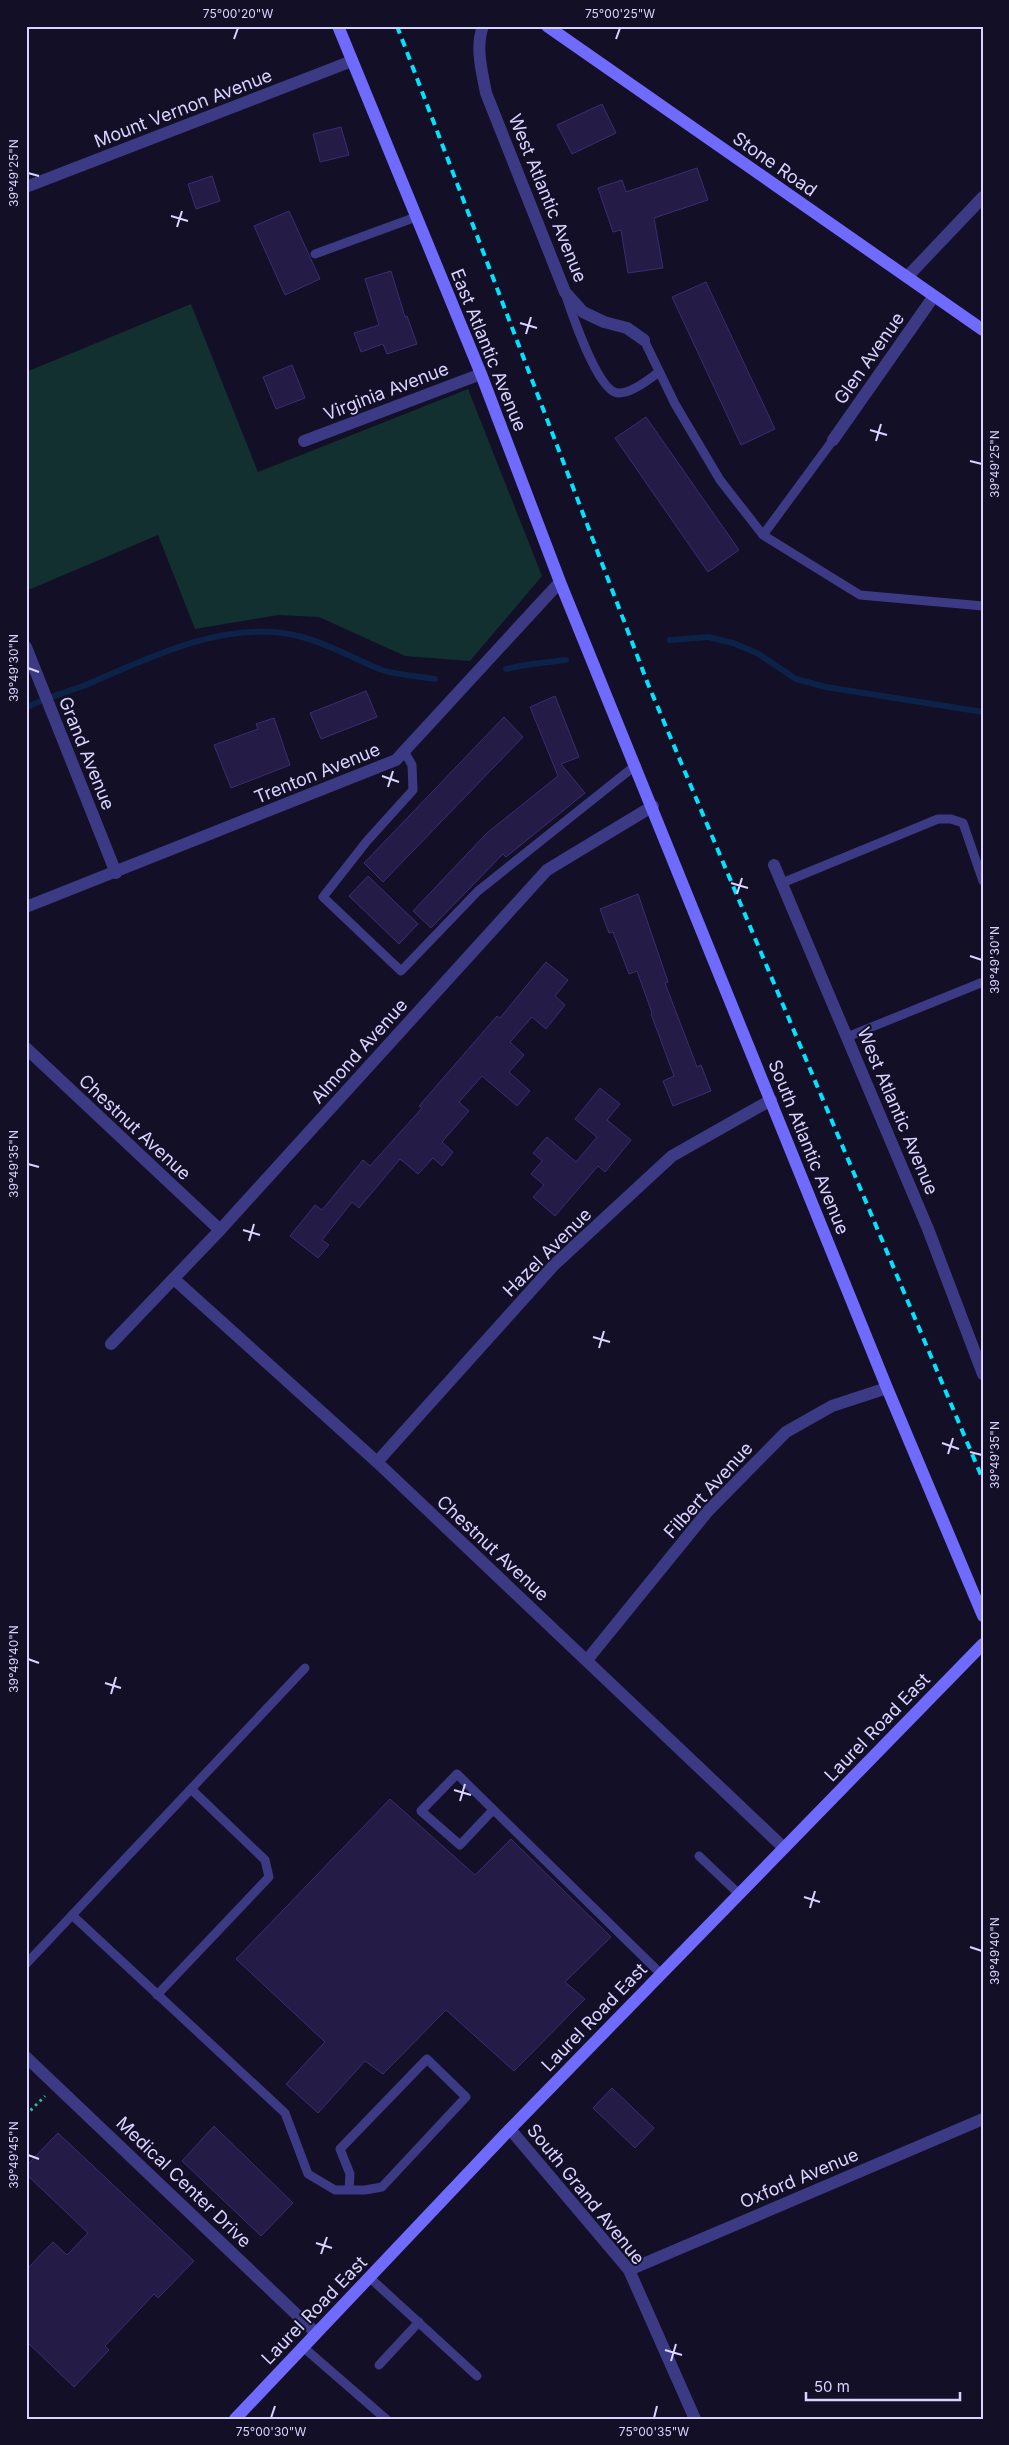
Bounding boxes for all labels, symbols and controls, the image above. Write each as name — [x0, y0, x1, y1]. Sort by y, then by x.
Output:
text: 75°00'20"W — [203, 6, 273, 21]
text: 75°00'25"W — [585, 6, 655, 21]
street label: Mount Vernon Avenue — [91, 64, 275, 152]
street label: West Atlantic Avenue — [505, 111, 591, 285]
street label: Stone Road — [729, 127, 821, 201]
text: 39°49'25"N — [6, 139, 21, 207]
street label: East Atlantic Avenue — [447, 266, 531, 434]
street label: Glen Avenue — [830, 308, 908, 408]
street label: Virginia Avenue — [321, 358, 451, 424]
text: 39°49'25"N — [987, 430, 1002, 498]
text: 39°49'30"N — [6, 634, 21, 702]
street label: Grand Avenue — [55, 693, 119, 813]
street label: Trenton Avenue — [251, 738, 383, 808]
text: 39°49'30"N — [987, 926, 1002, 994]
street label: Almond Avenue — [307, 994, 411, 1108]
street label: West Atlantic Avenue — [853, 1024, 943, 1198]
street label: South Atlantic Avenue — [764, 1057, 854, 1237]
street label: Chestnut Avenue — [75, 1070, 195, 1184]
text: 39°49'35"N — [6, 1130, 21, 1198]
street label: Hazel Avenue — [498, 1203, 596, 1301]
text: 39°49'35"N — [987, 1421, 1002, 1489]
street label: Filbert Avenue — [659, 1438, 757, 1542]
street label: Chestnut Avenue — [433, 1491, 553, 1605]
text: 39°49'40"N — [6, 1625, 21, 1693]
street label: Laurel Road East — [820, 1669, 934, 1785]
text: 39°49'40"N — [987, 1917, 1002, 1985]
street label: Laurel Road East — [537, 1959, 651, 2075]
street label: Medical Center Drive — [112, 2112, 256, 2252]
street label: South Grand Avenue — [523, 2119, 649, 2269]
text: 39°49'45"N — [6, 2121, 21, 2189]
street label: Oxford Avenue — [737, 2144, 861, 2212]
street label: Laurel Road East — [257, 2252, 371, 2368]
scale bar — [806, 2370, 960, 2402]
text: 50 m — [814, 2377, 850, 2396]
text: 75°00'30"W — [236, 2424, 306, 2439]
text: 75°00'35"W — [619, 2424, 689, 2439]

